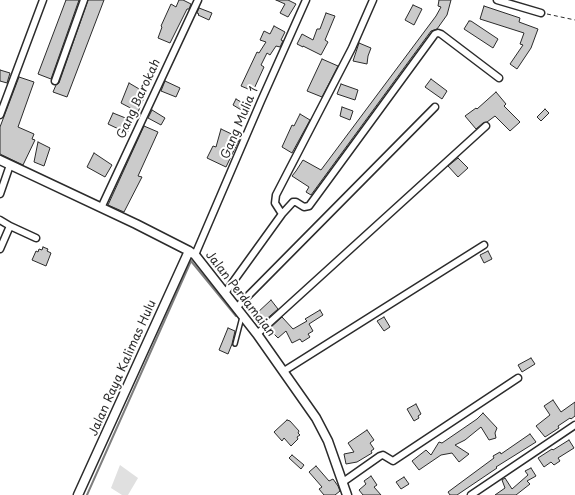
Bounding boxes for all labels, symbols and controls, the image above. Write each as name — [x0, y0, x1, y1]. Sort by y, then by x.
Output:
street label: Gang Barokah — [114, 57, 164, 141]
street label: Gang Mulia 1 — [218, 85, 262, 161]
street label: Jalan Perdamaian — [202, 248, 278, 340]
street label: Jalan Raya Kalimas Hulu — [86, 298, 160, 438]

